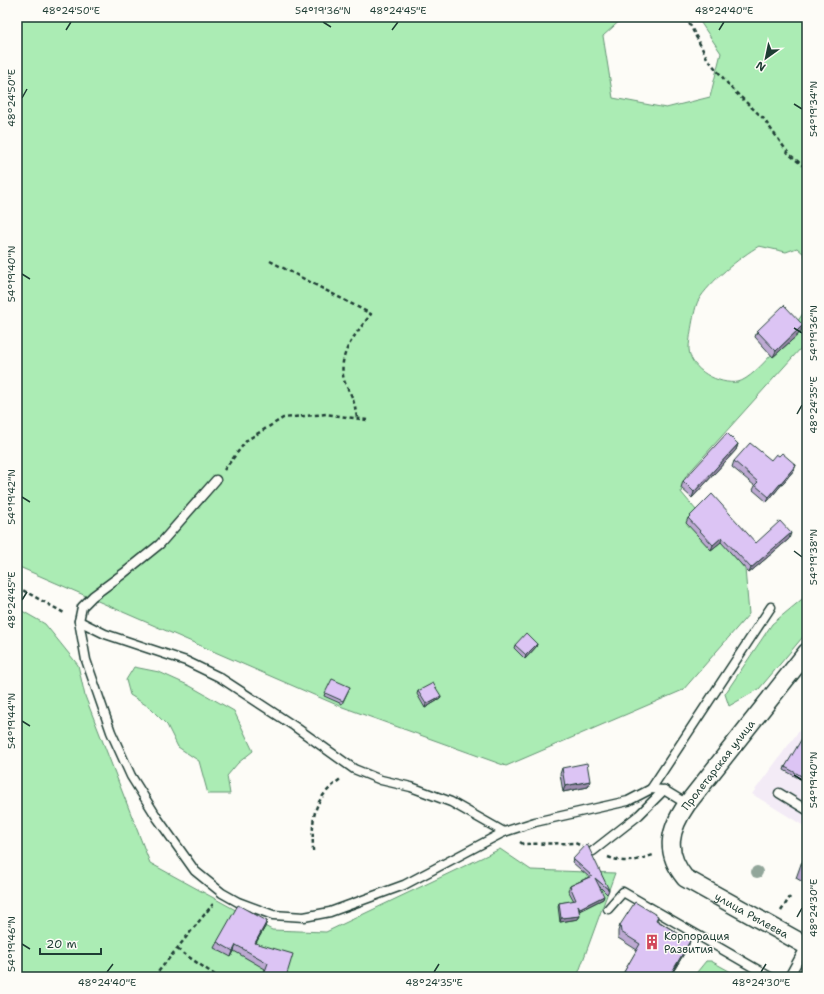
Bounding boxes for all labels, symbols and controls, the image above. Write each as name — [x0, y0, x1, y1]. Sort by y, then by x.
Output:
text: 48°24'50"E — [42, 4, 100, 17]
text: 54°19'36"N — [295, 4, 351, 17]
text: 48°24'45"E — [369, 4, 427, 17]
text: 48°24'40"E — [695, 4, 753, 17]
north arrow — [746, 38, 786, 78]
text: N — [753, 57, 769, 75]
text: 48°24'50"E — [5, 69, 18, 127]
text: 54°19'34"N — [807, 81, 820, 137]
text: 54°19'40"N — [5, 246, 18, 302]
text: 54°19'36"N — [807, 305, 820, 361]
text: 48°24'35"E — [807, 376, 820, 434]
text: 54°19'42"N — [5, 469, 18, 525]
text: 54°19'38"N — [807, 529, 820, 585]
text: 48°24'45"E — [5, 571, 18, 629]
text: 54°19'44"N — [5, 693, 18, 749]
street label: Пролетарская улица — [678, 717, 759, 814]
text: 54°19'40"N — [807, 752, 820, 808]
text: 48°24'30"E — [807, 879, 820, 937]
street label: улица Рылеева — [712, 889, 791, 942]
text: 54°19'46"N — [5, 916, 18, 972]
place label: Корпорация Развития — [664, 929, 730, 957]
scale bar — [40, 930, 101, 956]
building icon: Корпорация Развития — [643, 933, 661, 951]
text: 20 m — [46, 936, 77, 952]
text: 48°24'40"E — [78, 976, 136, 989]
text: 48°24'35"E — [405, 976, 463, 989]
text: 48°24'30"E — [732, 976, 790, 989]

